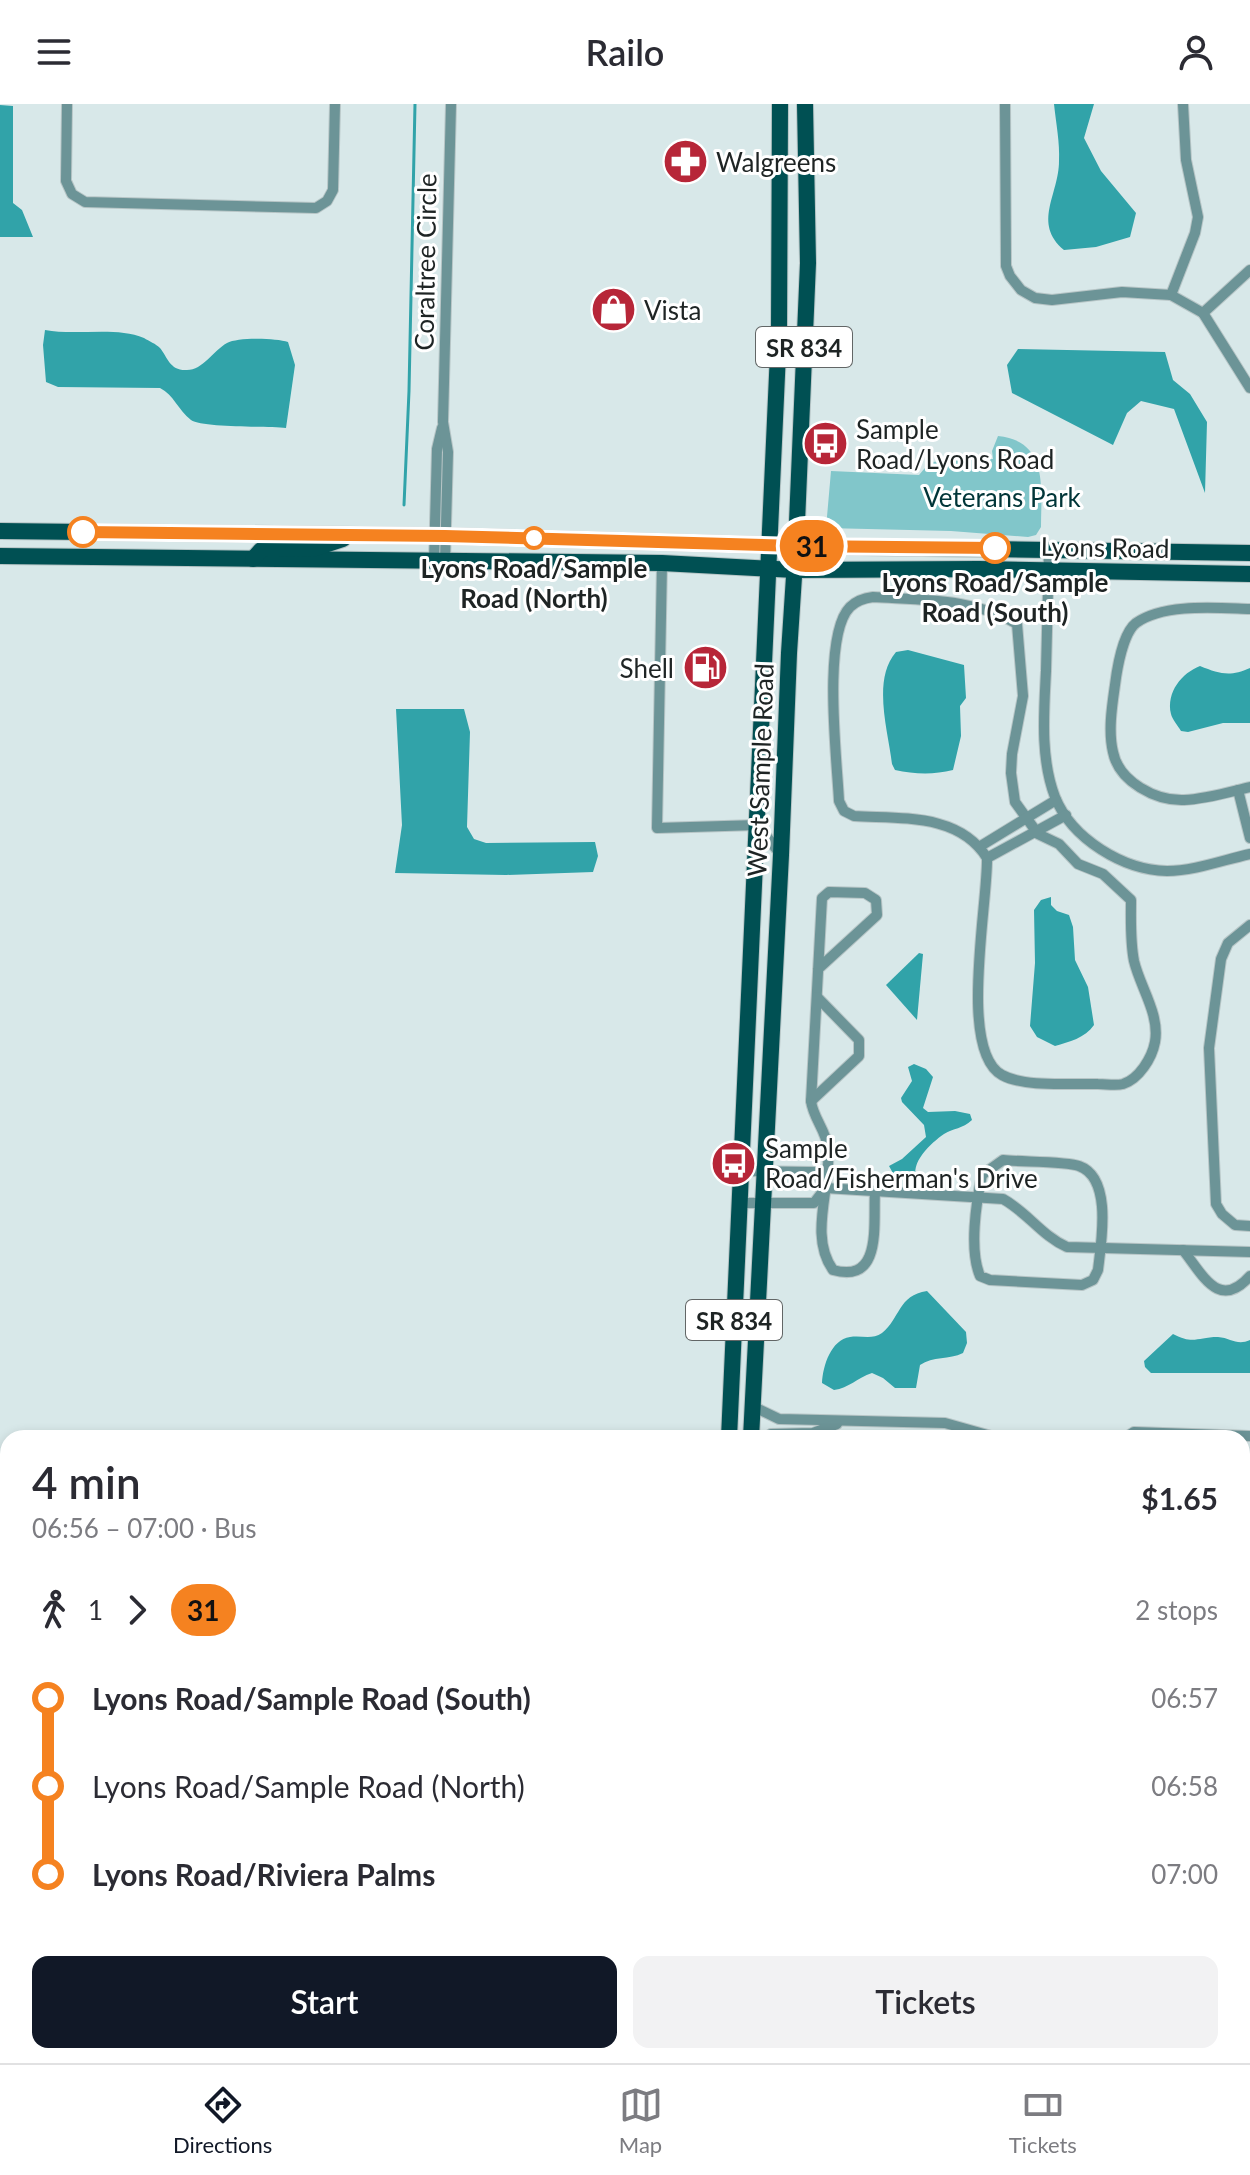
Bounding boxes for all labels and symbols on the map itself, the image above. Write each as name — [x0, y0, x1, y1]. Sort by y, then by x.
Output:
pharmacy icon: Walgreens — [661, 138, 709, 186]
place label: Walgreens — [716, 146, 836, 178]
street label: Coraltree Circle — [407, 173, 443, 351]
shop icon: Vista — [589, 286, 637, 334]
place label: Vista — [644, 294, 701, 326]
road number: SR 834 — [756, 327, 852, 367]
place label: Sample Road/Lyons Road — [856, 413, 1054, 475]
bus stop icon: Sample Road/Lyons Road — [801, 420, 849, 468]
park label: Veterans Park — [923, 481, 1082, 513]
unlabelled marker — [68, 517, 98, 547]
line badge: 31 — [776, 520, 848, 572]
marker: Lyons Road/Sample Road (North) — [523, 527, 545, 549]
street label: Lyons Road — [1040, 530, 1170, 564]
marker: Lyons Road/Sample Road (South) — [980, 533, 1010, 563]
place label: Lyons Road/Sample Road (North) — [421, 552, 648, 614]
place label: Lyons Road/Sample Road (South) — [882, 566, 1109, 628]
fuel station icon: Shell — [681, 644, 729, 692]
place label: Shell — [620, 652, 674, 684]
street label: West Sample Road — [740, 663, 780, 877]
place label: Sample Road/Fisherman's Drive — [765, 1132, 1038, 1194]
bus stop icon: Sample Road/Fisherman's Drive — [710, 1139, 758, 1187]
road number: SR 834 — [686, 1300, 782, 1340]

